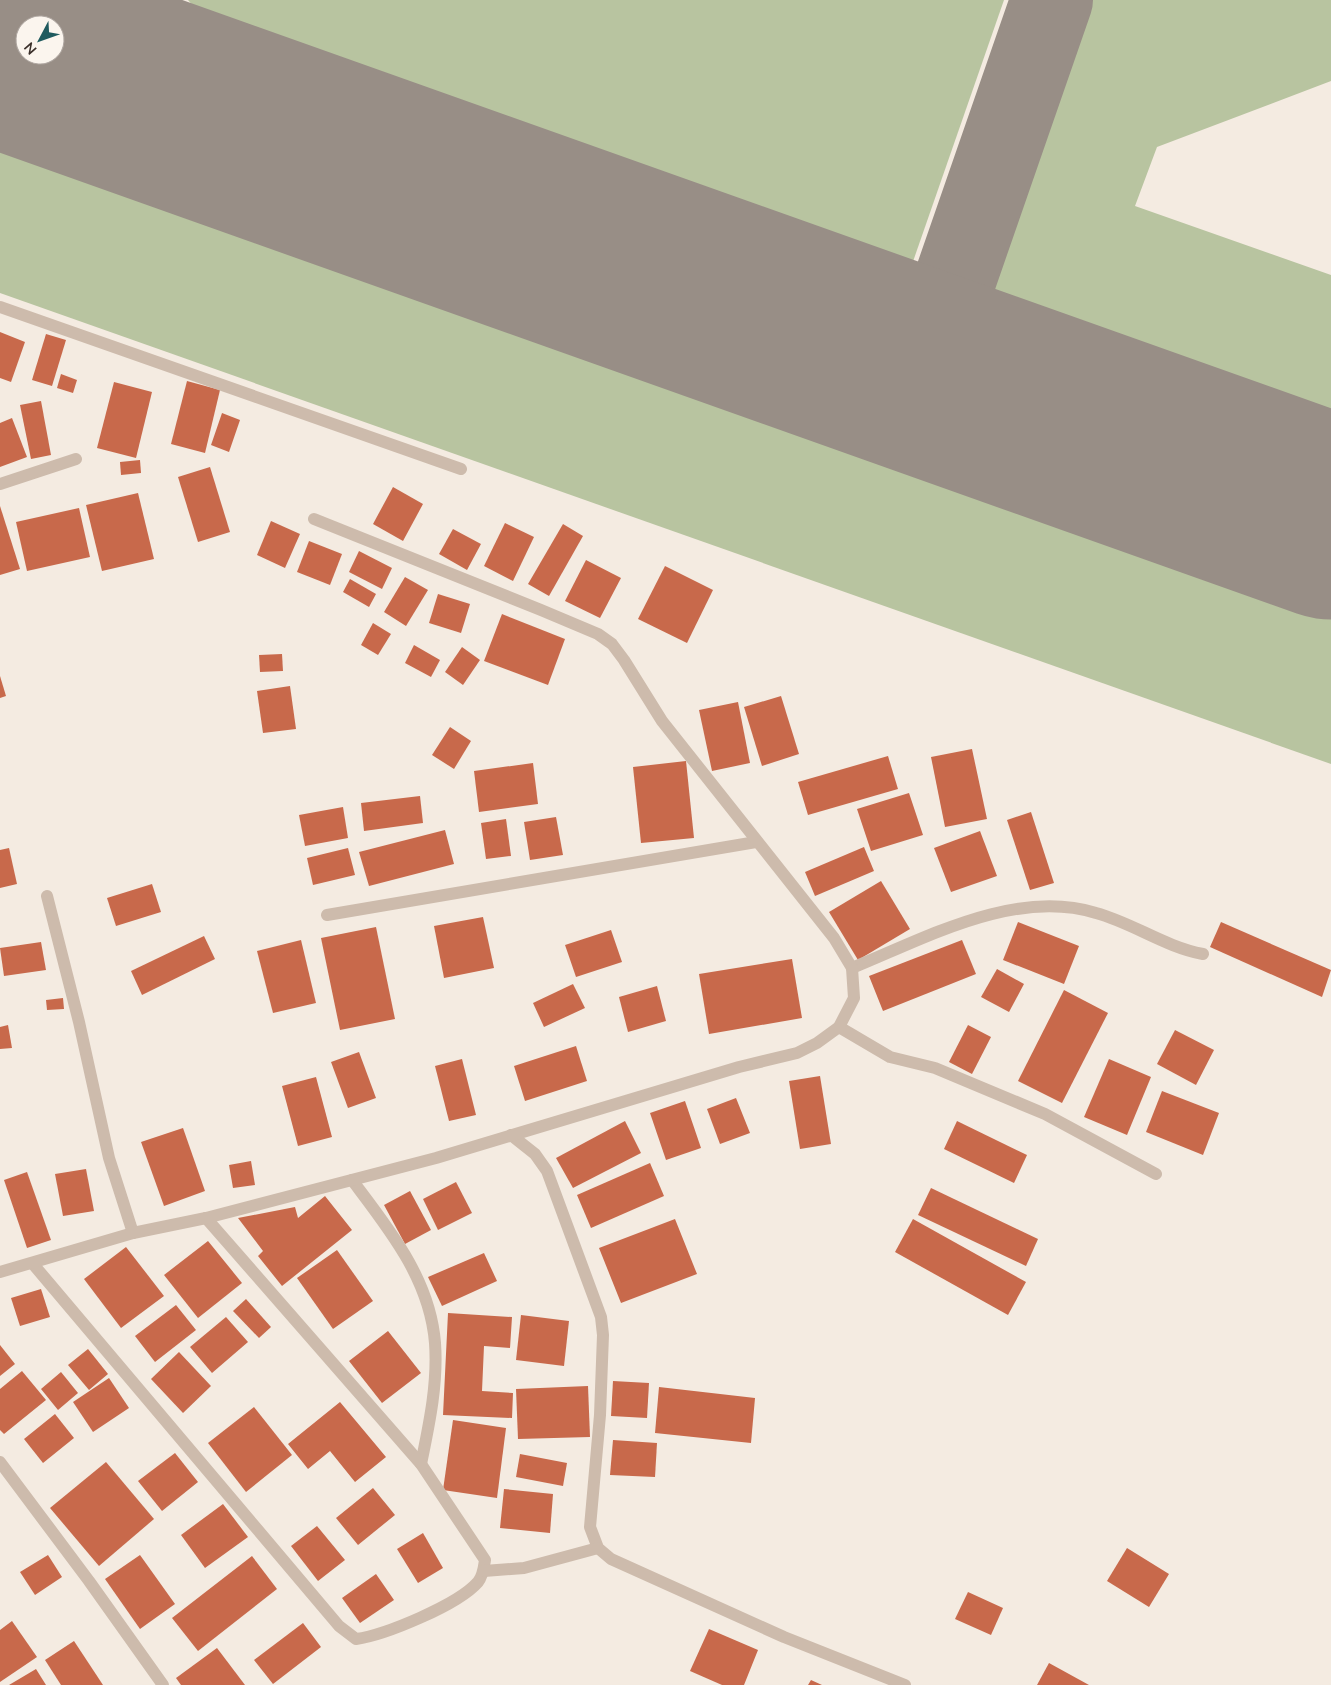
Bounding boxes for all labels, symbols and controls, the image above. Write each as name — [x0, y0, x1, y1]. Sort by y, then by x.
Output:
north arrow — [15, 15, 65, 65]
text: N — [20, 39, 40, 58]

